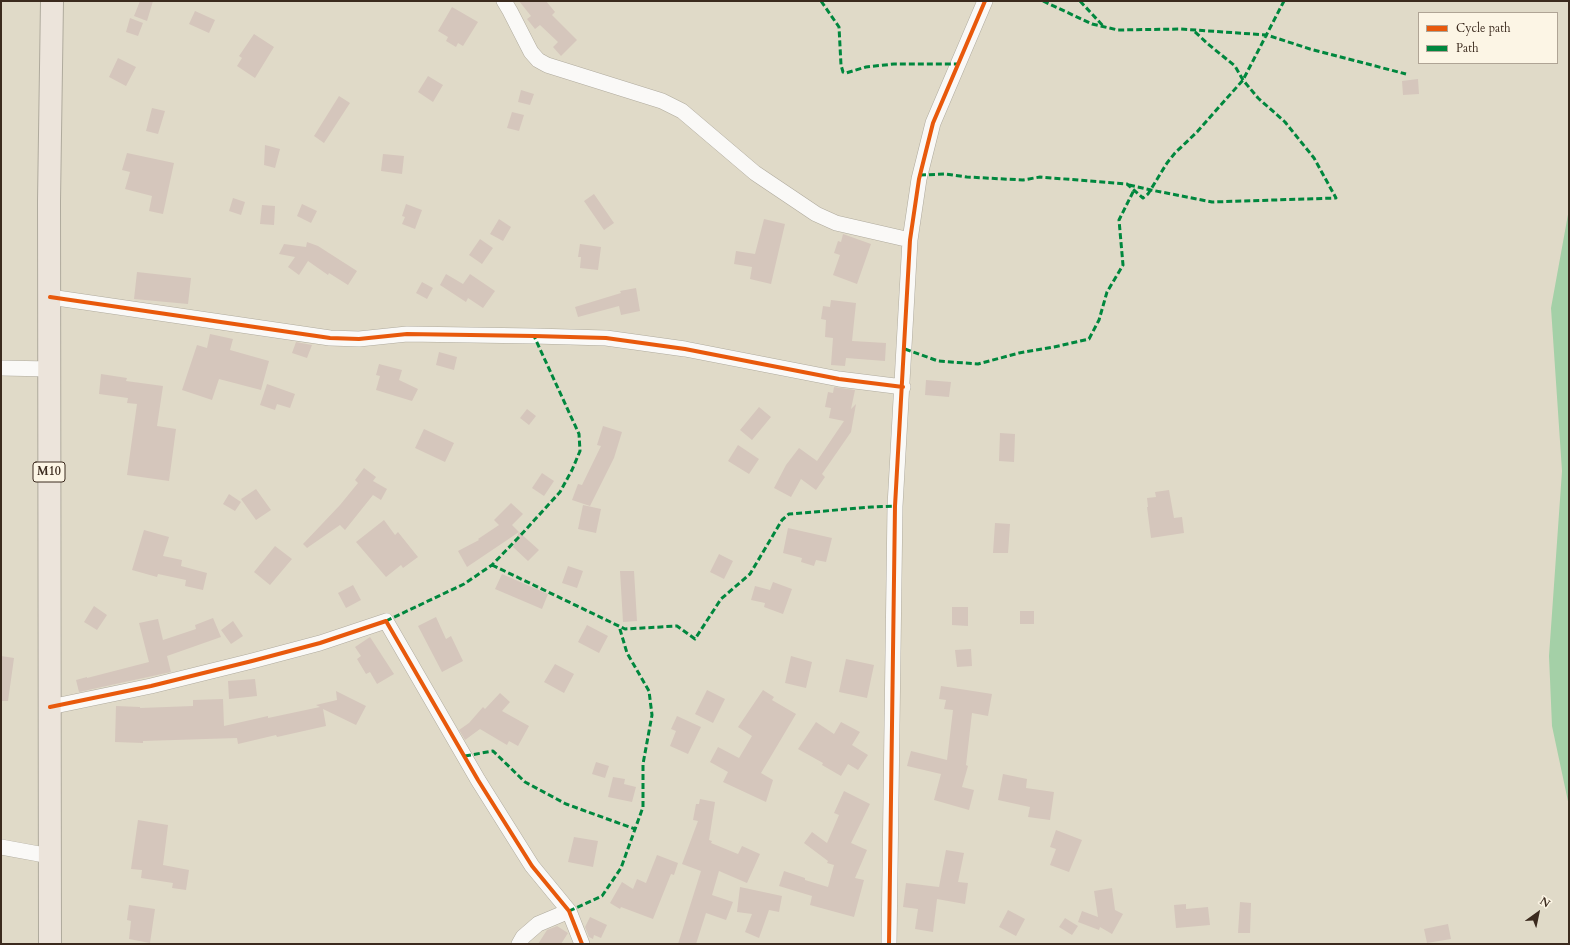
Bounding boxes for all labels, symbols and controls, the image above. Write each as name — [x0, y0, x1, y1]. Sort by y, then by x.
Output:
legend — [1418, 12, 1558, 64]
text: Cycle path — [1456, 20, 1511, 36]
text: Path — [1456, 40, 1479, 56]
road number: M10 — [33, 462, 65, 482]
north arrow — [1518, 893, 1558, 933]
text: N — [1537, 894, 1553, 911]

